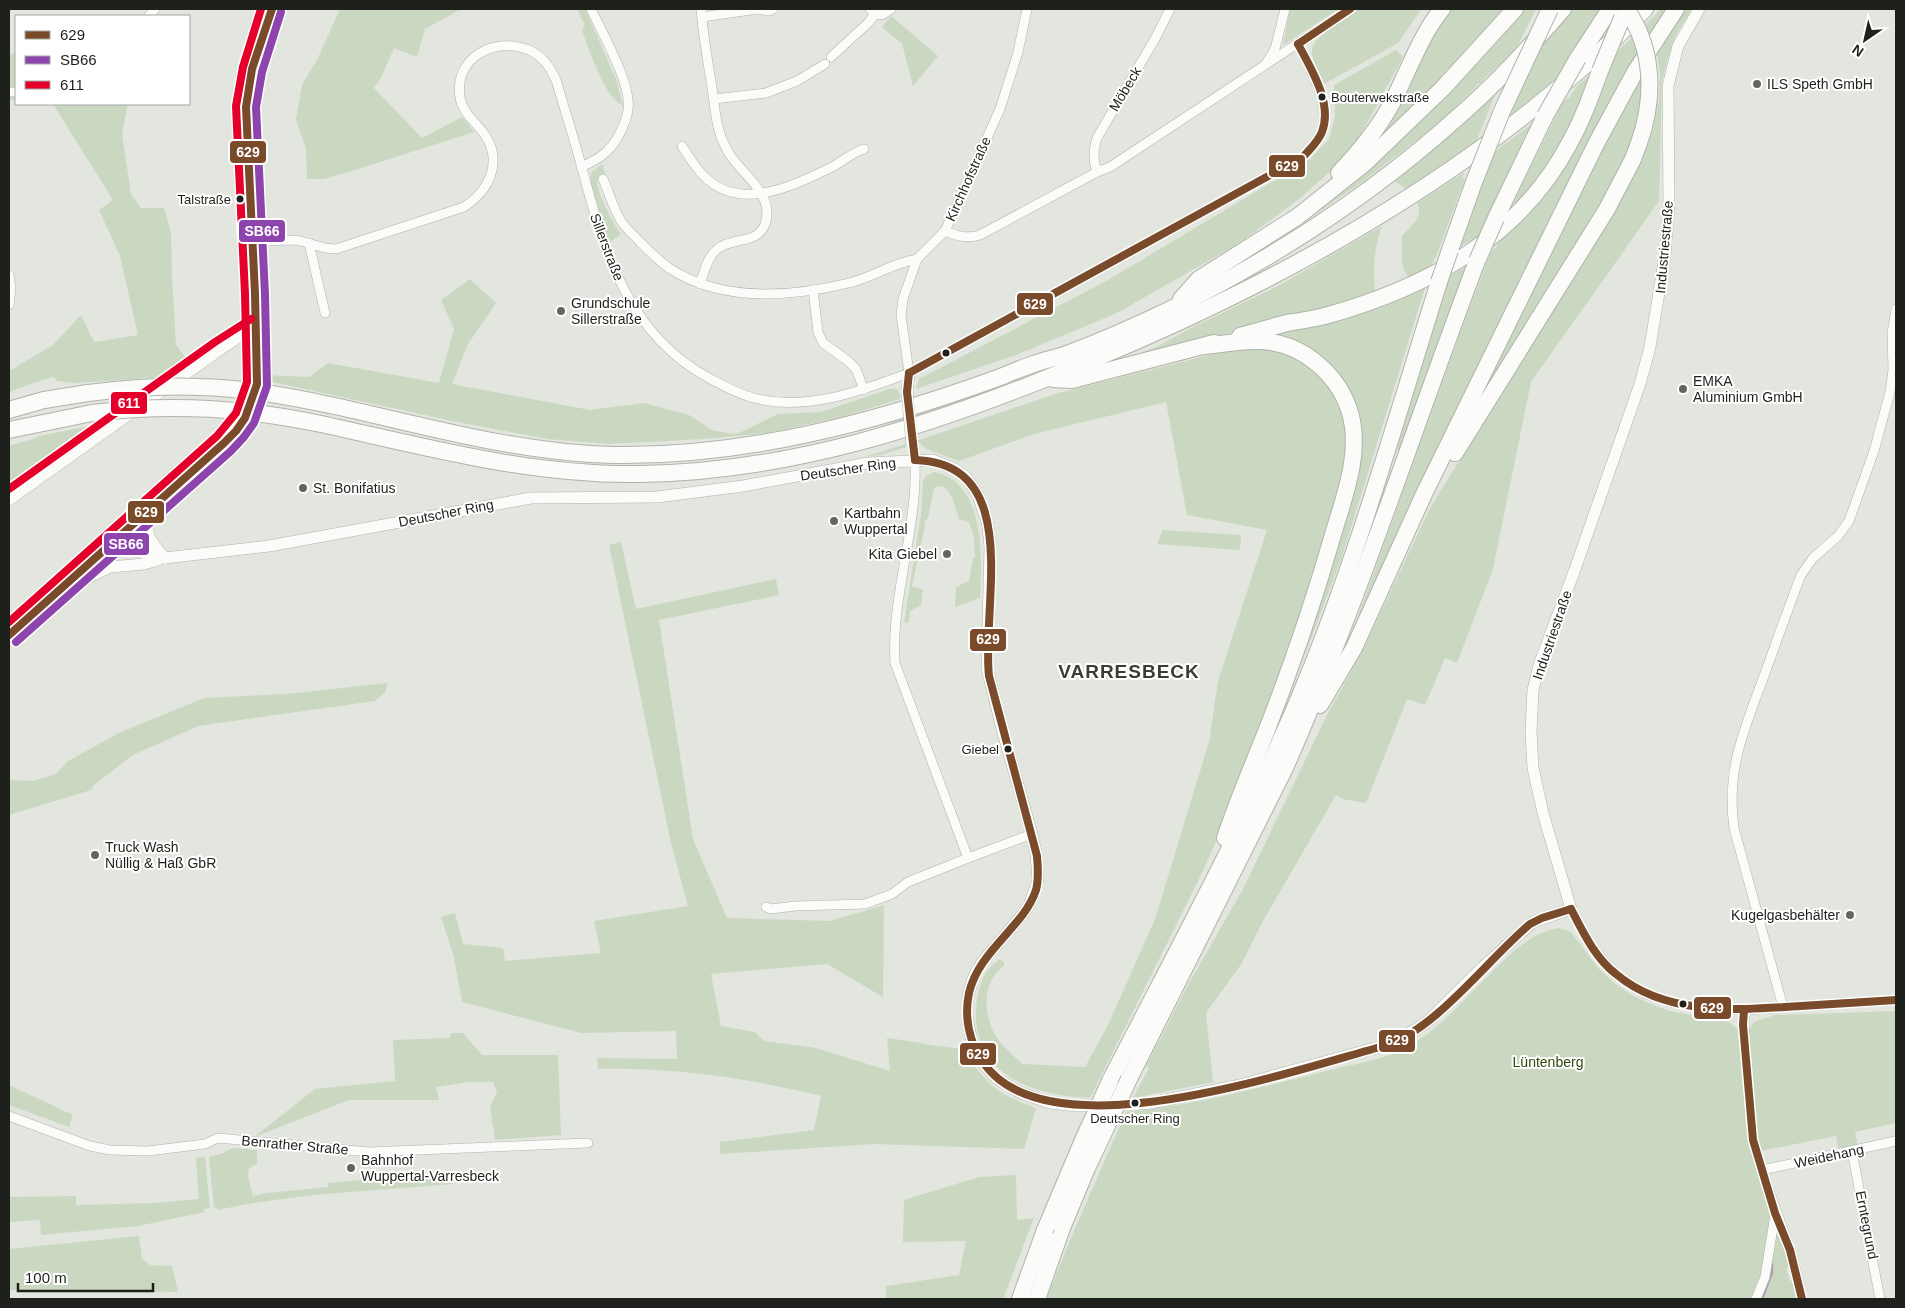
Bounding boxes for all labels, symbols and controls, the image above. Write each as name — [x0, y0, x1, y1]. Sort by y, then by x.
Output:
legend — [15, 15, 190, 105]
north arrow — [1840, 15, 1890, 65]
text: 629 — [60, 26, 85, 43]
text: N — [1849, 41, 1866, 60]
text: SB66 — [60, 51, 97, 68]
street label: Möbeck — [1106, 63, 1145, 114]
text: 611 — [60, 76, 84, 93]
place label: ILS Speth GmbH — [1767, 76, 1873, 92]
marker: ILS Speth GmbH — [1751, 78, 1763, 90]
place label: Bouterwekstraße — [1331, 90, 1429, 105]
marker: Bouterwekstraße — [1317, 92, 1327, 102]
street label: Kirchhofstraße — [942, 134, 994, 224]
line badge: 629 — [229, 140, 267, 164]
text: 629 — [236, 144, 260, 160]
line badge: 629 — [1268, 154, 1306, 178]
text: 629 — [1275, 158, 1299, 174]
place label: Talstraße — [178, 192, 231, 207]
marker: Talstraße — [235, 194, 245, 204]
street label: Industriestraße — [1652, 200, 1676, 294]
street label: Sillerstraße — [587, 211, 627, 283]
line badge: SB66 — [238, 219, 286, 243]
text: SB66 — [244, 223, 280, 239]
line badge: 629 — [1016, 292, 1054, 316]
place label: Grundschule Sillerstraße — [571, 295, 651, 327]
text: 629 — [1023, 296, 1047, 312]
marker: Grundschule Sillerstraße — [555, 305, 567, 317]
unlabelled marker — [941, 348, 951, 358]
place label: EMKA Aluminium GmbH — [1693, 373, 1803, 405]
marker: EMKA Aluminium GmbH — [1677, 383, 1689, 395]
line badge: 611 — [110, 391, 148, 415]
text: 611 — [118, 395, 141, 411]
street label: Deutscher Ring — [799, 454, 897, 484]
place label: St. Bonifatius — [313, 480, 396, 496]
marker: St. Bonifatius — [297, 482, 309, 494]
street label: Deutscher Ring — [397, 496, 495, 530]
line badge: 629 — [127, 500, 165, 524]
text: 629 — [134, 504, 158, 520]
place label: Kartbahn Wuppertal — [844, 505, 908, 537]
marker: Kartbahn Wuppertal — [828, 515, 840, 527]
line badge: SB66 — [103, 532, 150, 556]
text: SB66 — [108, 536, 144, 552]
place label: Kita Giebel — [869, 546, 937, 562]
marker: Kita Giebel — [941, 548, 953, 560]
street label: Industriestraße — [1529, 588, 1575, 682]
line badge: 629 — [969, 628, 1007, 652]
text: 629 — [976, 631, 1000, 647]
district label: VARRESBECK — [1058, 661, 1200, 682]
place label: Giebel — [961, 742, 999, 757]
marker: Giebel — [1003, 744, 1013, 754]
place label: Truck Wash Nüllig & Haß GbR — [105, 839, 216, 871]
marker: Truck Wash Nüllig & Haß GbR — [89, 849, 101, 861]
place label: Kugelgasbehälter — [1731, 907, 1840, 923]
marker: Kugelgasbehälter — [1844, 909, 1856, 921]
line badge: 629 — [1693, 996, 1732, 1020]
unlabelled marker — [1678, 999, 1688, 1009]
text: 629 — [1700, 1000, 1724, 1016]
line badge: 629 — [1378, 1029, 1416, 1053]
text: 629 — [1385, 1032, 1409, 1048]
line badge: 629 — [959, 1042, 997, 1066]
text: 629 — [966, 1046, 990, 1062]
park label: Lüntenberg — [1513, 1054, 1583, 1070]
marker: Deutscher Ring — [1130, 1098, 1140, 1108]
place label: Deutscher Ring — [1090, 1111, 1180, 1126]
street label: Benrather Straße — [241, 1132, 349, 1158]
street label: Weidehang — [1793, 1141, 1865, 1171]
place label: Bahnhof Wuppertal-Varresbeck — [361, 1152, 500, 1184]
marker: Bahnhof Wuppertal-Varresbeck — [345, 1162, 357, 1174]
street label: Erntegrund — [1853, 1189, 1881, 1261]
scale bar — [18, 1260, 152, 1292]
text: 100 m — [25, 1269, 67, 1286]

